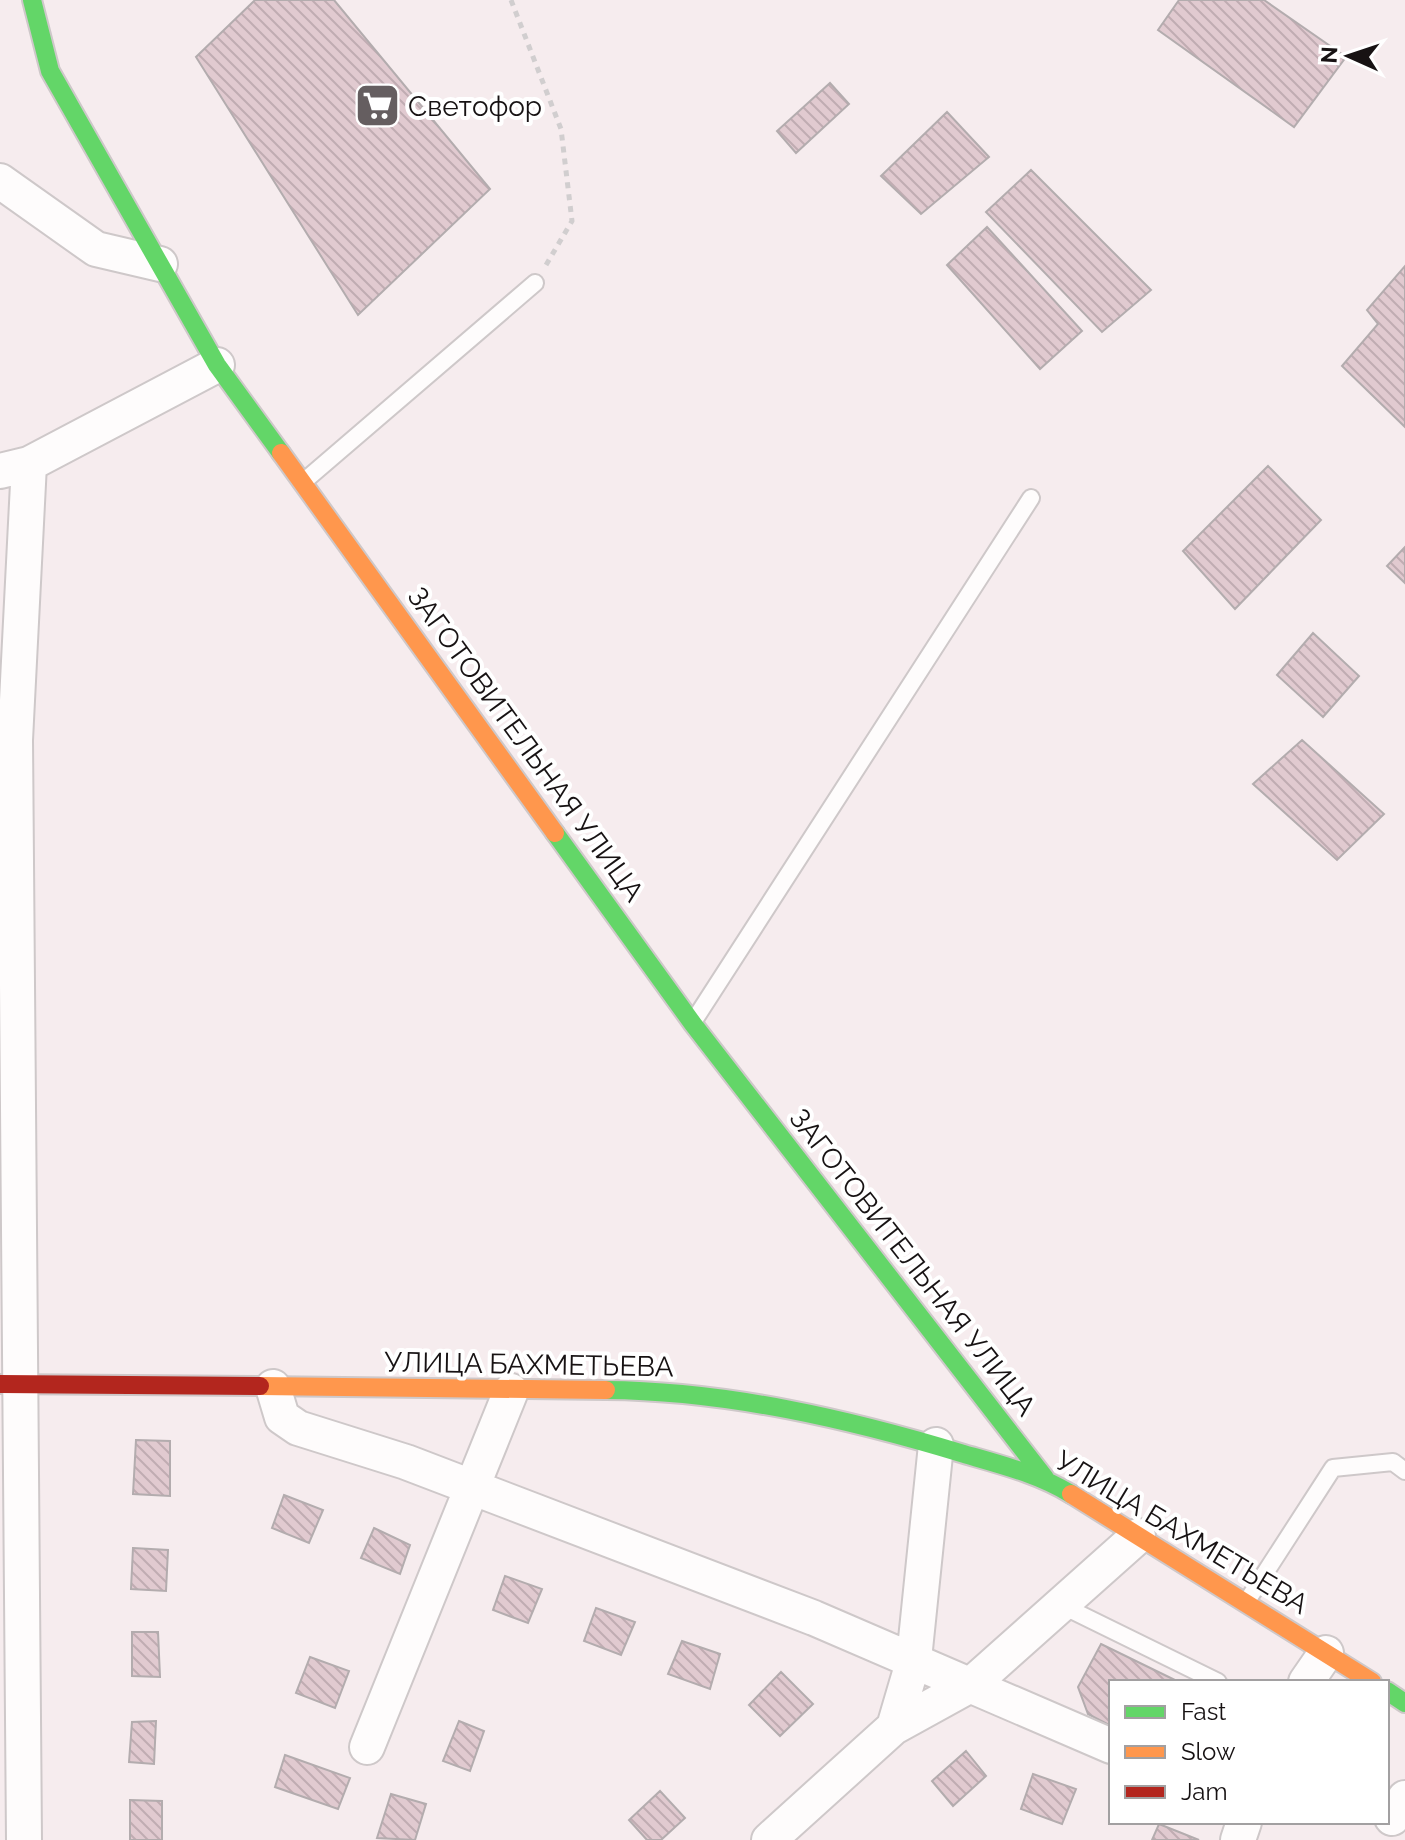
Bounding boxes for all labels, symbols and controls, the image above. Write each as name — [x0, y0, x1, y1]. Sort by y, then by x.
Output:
north arrow — [1309, 16, 1389, 96]
text: N — [1316, 46, 1342, 64]
supermarket icon: Светофор — [353, 82, 401, 130]
place label: Светофор — [408, 90, 542, 123]
street label: ЗАГОТОВИТЕЛЬНАЯ УЛИЦА — [400, 581, 651, 908]
street label: ЗАГОТОВИТЕЛЬНАЯ УЛИЦА — [783, 1102, 1043, 1422]
street label: УЛИЦА БАХМЕТЬЕВА — [384, 1345, 674, 1384]
street label: УЛИЦА БАХМЕТЬЕВА — [1049, 1444, 1314, 1621]
legend — [1109, 1680, 1389, 1824]
text: Fast — [1181, 1697, 1226, 1726]
text: Slow — [1181, 1737, 1236, 1766]
text: Jam — [1181, 1777, 1227, 1806]

